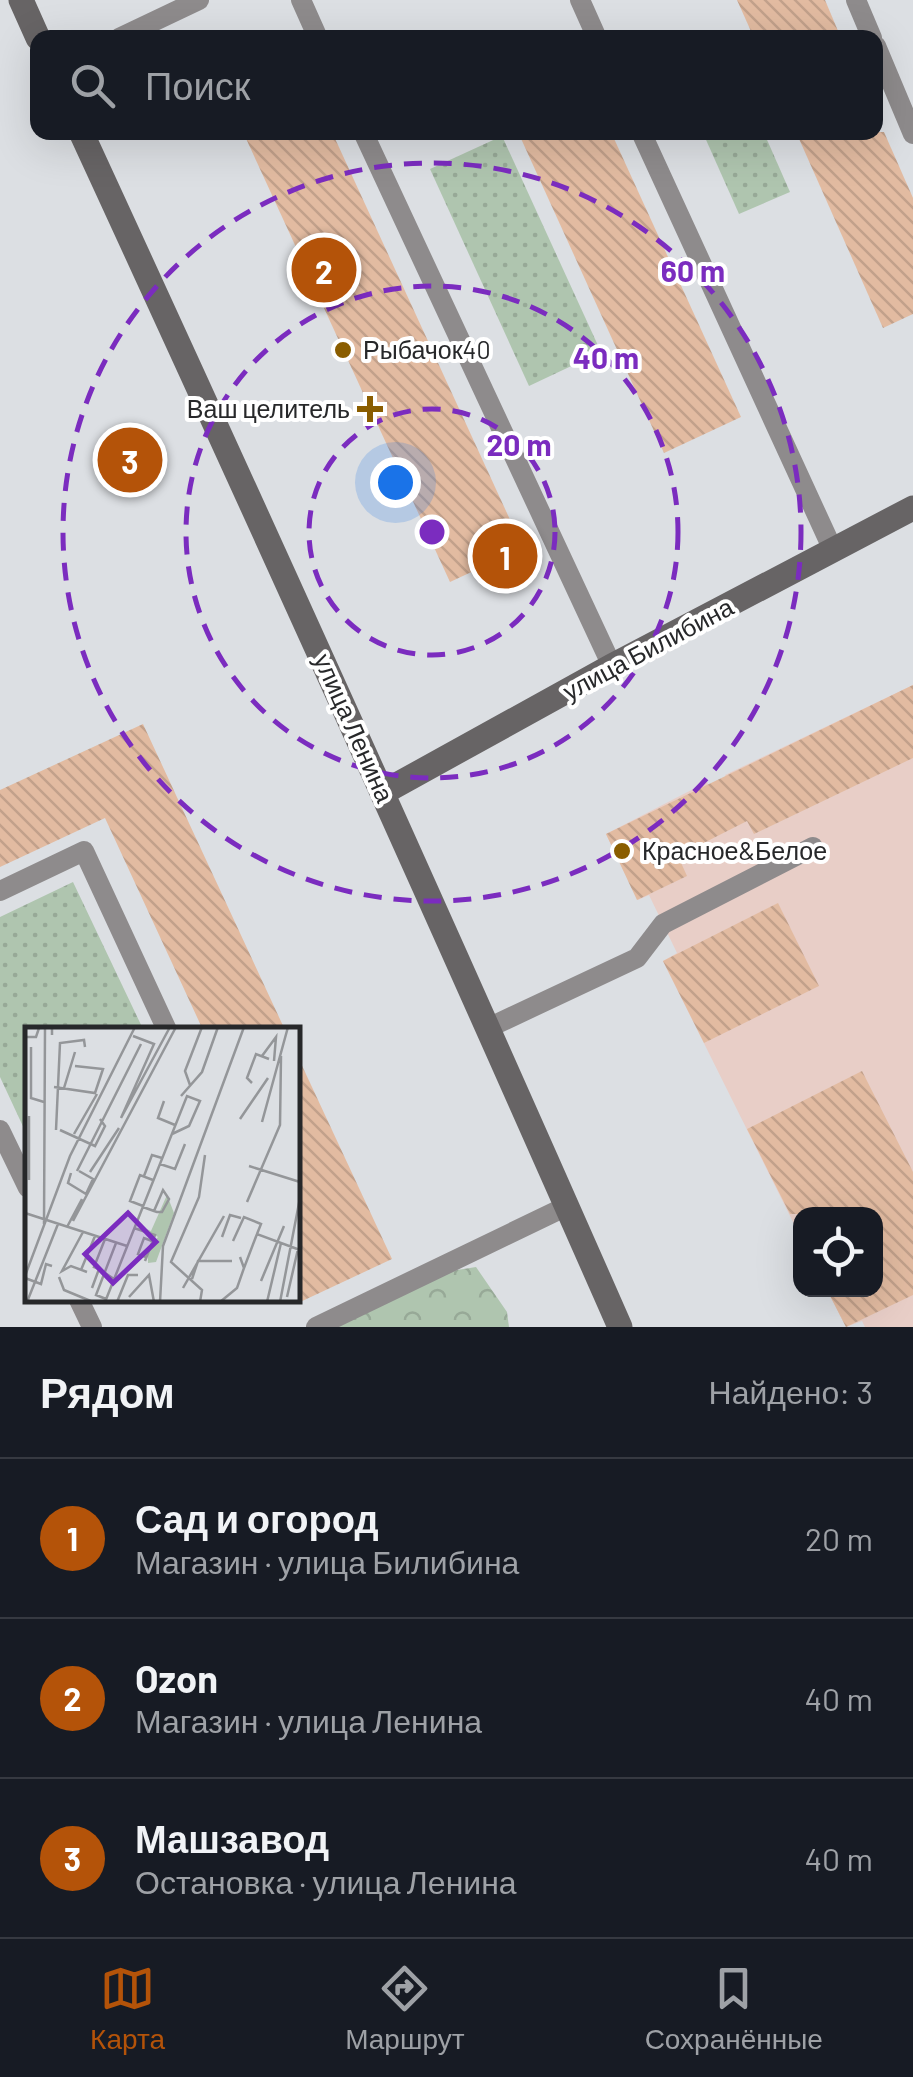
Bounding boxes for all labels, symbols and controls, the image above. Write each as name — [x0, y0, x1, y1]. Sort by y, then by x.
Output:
search box — [30, 30, 883, 140]
icon: search — [65, 58, 120, 113]
text: Поиск — [145, 62, 250, 108]
pin: 2 — [292, 232, 356, 308]
text: 60 m — [661, 252, 725, 288]
place label: Рыбачок40 — [363, 334, 491, 364]
marker: Рыбачок40 — [332, 339, 354, 361]
text: 40 m — [573, 339, 639, 375]
place label: Ваш целитель — [187, 393, 350, 423]
marker: Ваш целитель — [359, 398, 381, 420]
pin: 3 — [98, 422, 162, 498]
text: 20 m — [487, 426, 551, 462]
your location — [370, 457, 421, 508]
centre of rings — [414, 514, 450, 550]
pin: 1 — [472, 518, 538, 594]
street label: улица Билибина — [557, 591, 738, 706]
street label: улица Ленина — [309, 649, 401, 807]
place label: Красное&Белое — [642, 835, 827, 865]
marker: Красное&Белое — [611, 840, 633, 862]
inset map — [25, 1027, 300, 1302]
map controls — [793, 1207, 883, 1297]
button: locate — [793, 1207, 883, 1297]
text: Рядом — [40, 1366, 175, 1416]
text: Найдено: 3 — [709, 1372, 873, 1410]
text: Сад и огород — [135, 1495, 379, 1541]
text: 1 — [67, 1519, 78, 1557]
text: 20 m — [805, 1519, 873, 1557]
text: Магазин · улица Билибина — [135, 1542, 519, 1580]
text: Ozon — [135, 1655, 218, 1701]
text: 2 — [64, 1679, 81, 1717]
text: 40 m — [804, 1679, 873, 1717]
text: Магазин · улица Ленина — [135, 1701, 482, 1739]
text: Машзавод — [135, 1815, 329, 1861]
text: 3 — [64, 1839, 81, 1877]
text: 40 m — [804, 1839, 873, 1877]
text: Остановка · улица Ленина — [135, 1862, 517, 1900]
tab: Карта — [90, 1961, 165, 2056]
tab: Маршрут — [345, 1961, 464, 2056]
tab: Сохранённые — [645, 1961, 823, 2056]

